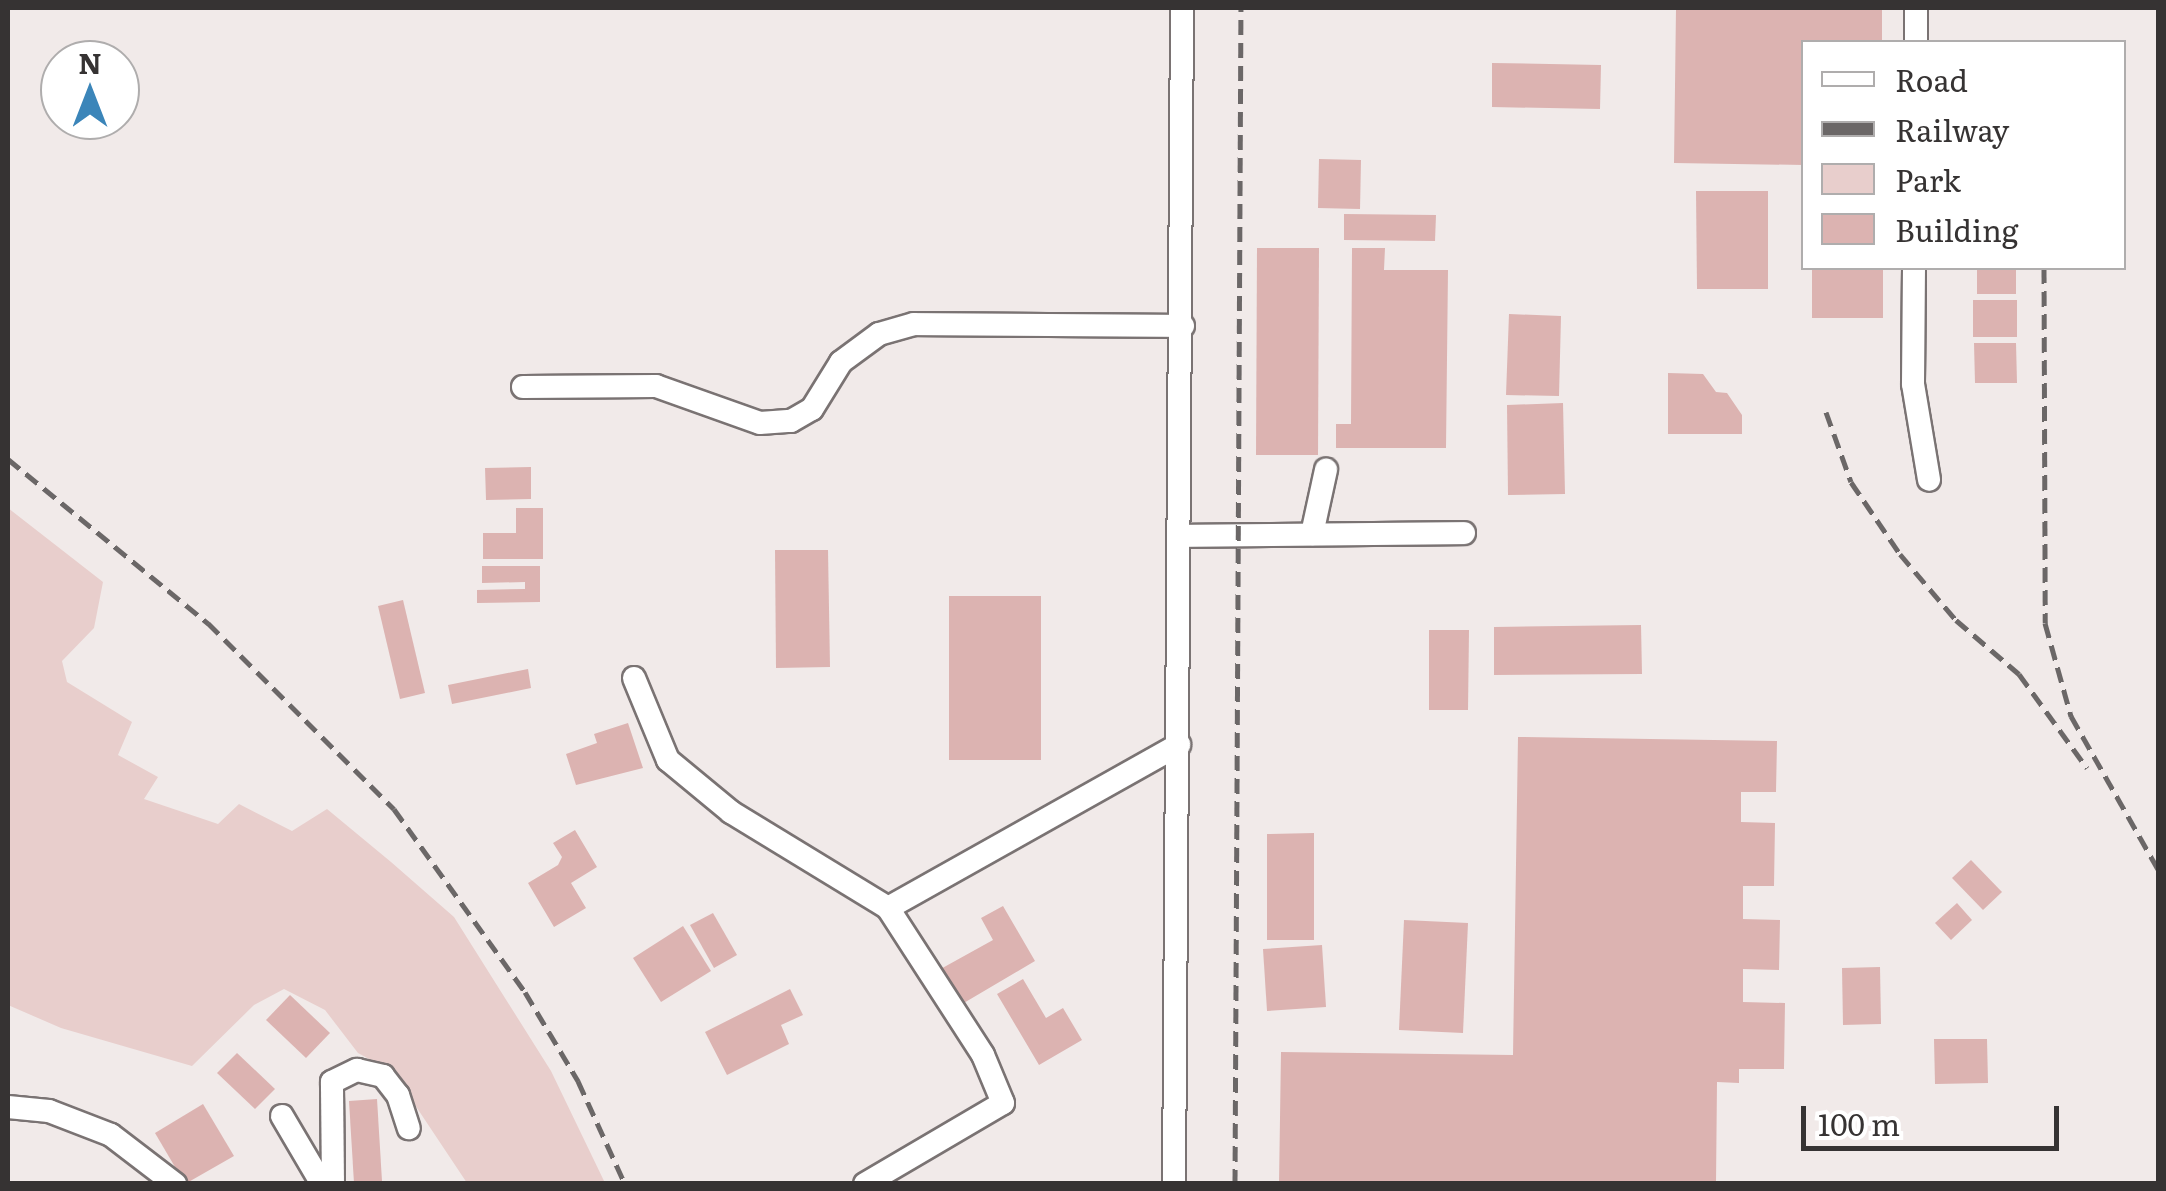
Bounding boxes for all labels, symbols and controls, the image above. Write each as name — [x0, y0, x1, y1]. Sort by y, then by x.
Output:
north arrow — [40, 40, 140, 140]
legend — [1801, 40, 2126, 270]
text: N — [78, 41, 102, 83]
text: Road — [1895, 57, 1968, 101]
text: Railway — [1895, 107, 2009, 151]
text: Park — [1895, 157, 1961, 201]
text: Building — [1895, 207, 2019, 251]
scale bar — [1806, 1086, 2064, 1148]
text: 100 m — [1818, 1101, 1900, 1145]

